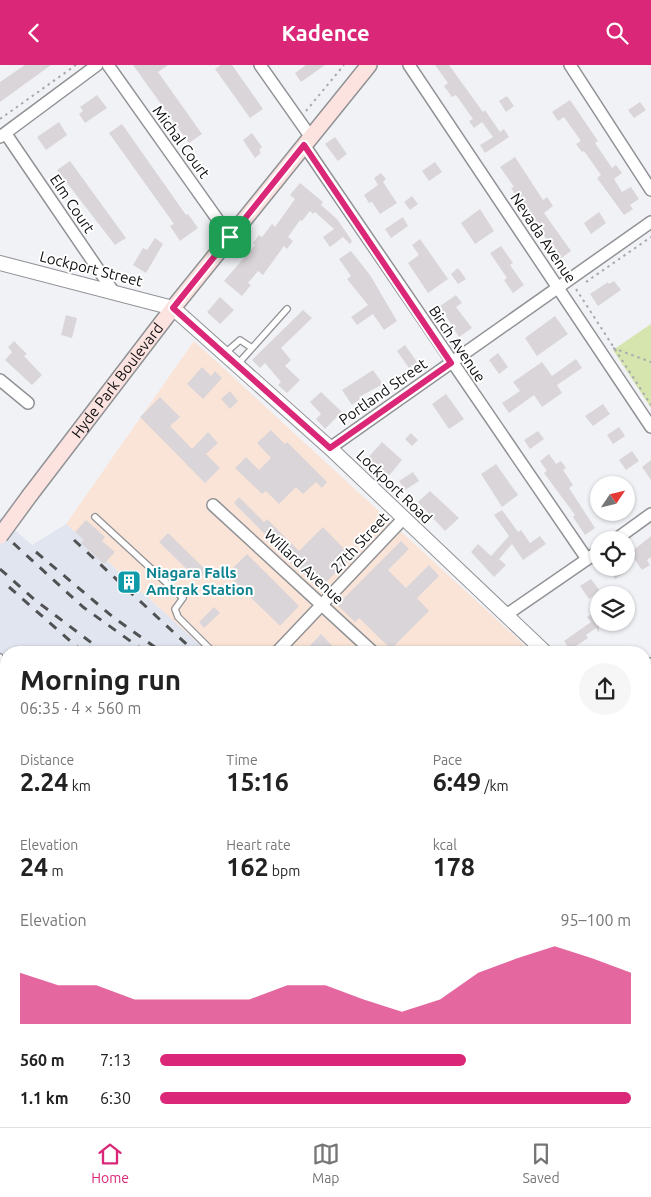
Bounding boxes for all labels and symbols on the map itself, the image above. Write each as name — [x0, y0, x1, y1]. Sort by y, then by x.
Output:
street label: Michal Court — [149, 102, 213, 181]
street label: Elm Court — [47, 171, 98, 236]
street label: Nevada Avenue — [507, 190, 580, 286]
pin — [209, 216, 251, 258]
street label: Lockport Street — [38, 248, 144, 290]
street label: Birch Avenue — [426, 302, 489, 385]
street label: Hyde Park Boulevard — [68, 320, 166, 441]
street label: Portland Street — [335, 355, 430, 428]
street label: Lockport Road — [353, 446, 436, 527]
north arrow — [590, 476, 635, 521]
street label: 27th Street — [327, 509, 392, 577]
street label: Willard Avenue — [261, 526, 347, 608]
place label: Niagara Falls Amtrak Station — [146, 564, 253, 598]
building icon: Niagara Falls Amtrak Station — [116, 569, 142, 595]

